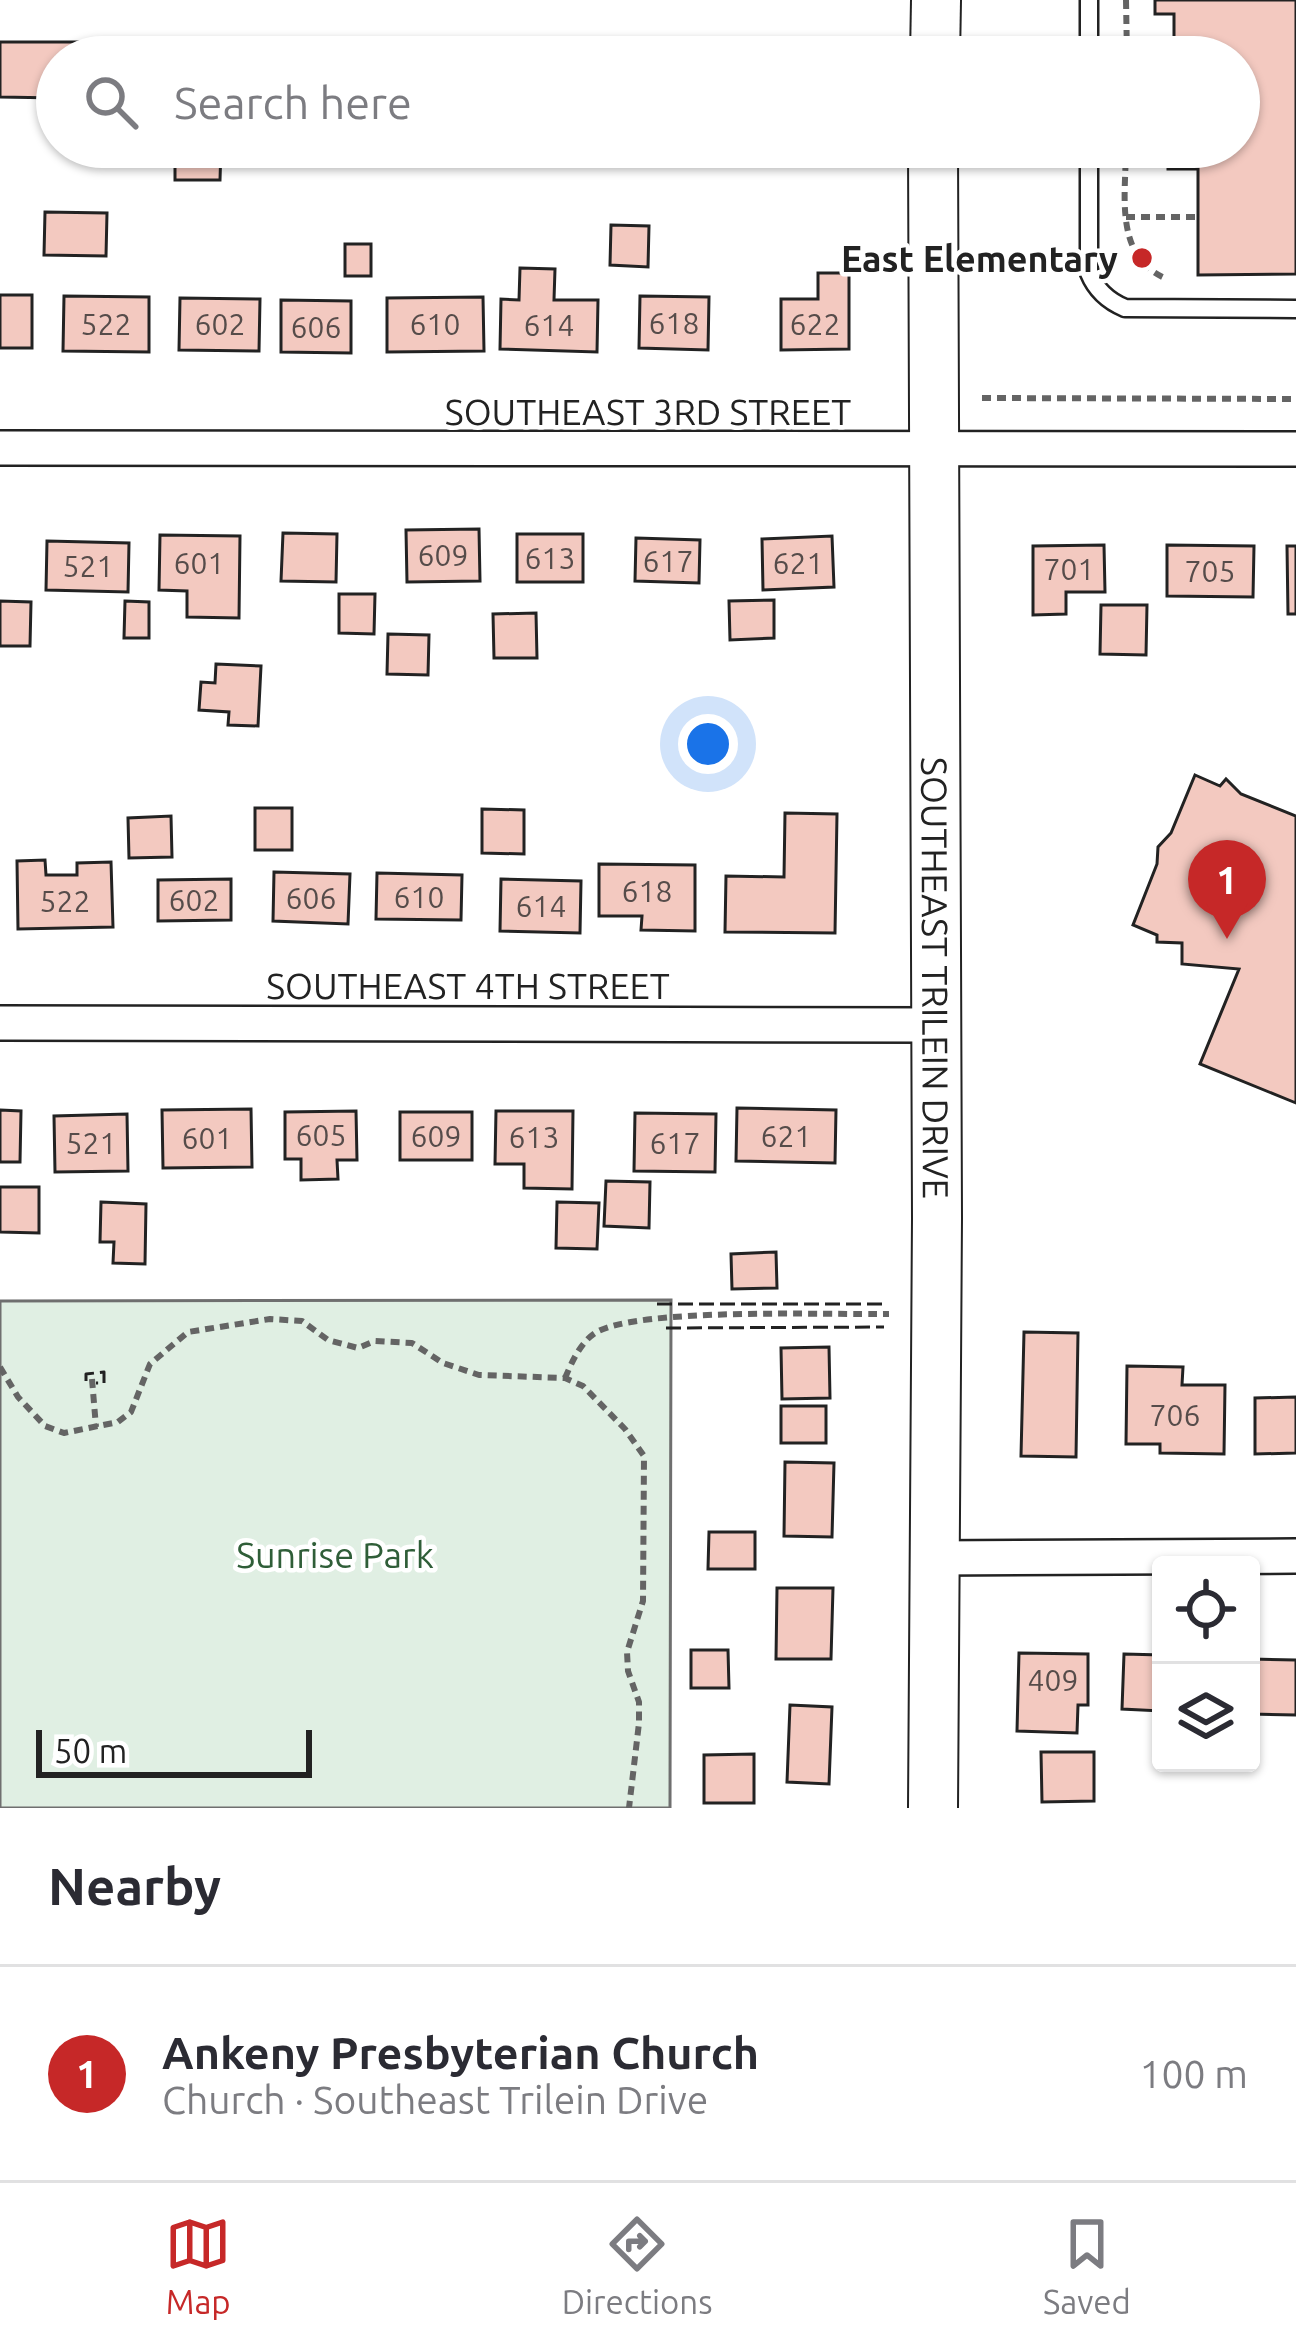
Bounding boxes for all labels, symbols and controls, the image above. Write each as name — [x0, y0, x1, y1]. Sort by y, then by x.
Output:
search box — [36, 36, 1260, 168]
icon: search — [78, 69, 144, 135]
text: Search here — [174, 77, 412, 128]
place label: East Elementary — [841, 238, 1118, 279]
marker: East Elementary — [1129, 245, 1155, 271]
house number: 618 — [649, 306, 699, 340]
house number: 522 — [81, 307, 131, 341]
house number: 602 — [195, 307, 245, 341]
house number: 610 — [410, 307, 460, 341]
house number: 622 — [790, 307, 840, 341]
house number: 614 — [524, 308, 574, 342]
house number: 606 — [291, 310, 341, 344]
street label: SOUTHEAST 3RD STREET — [445, 391, 851, 432]
house number: 609 — [418, 538, 468, 572]
house number: 613 — [525, 541, 575, 575]
house number: 617 — [643, 544, 693, 578]
house number: 601 — [174, 546, 224, 580]
house number: 621 — [773, 546, 823, 580]
house number: 521 — [63, 549, 113, 583]
house number: 701 — [1044, 552, 1094, 586]
house number: 705 — [1185, 554, 1235, 588]
your location — [678, 714, 738, 774]
street label: SOUTHEAST TRILEIN DRIVE — [915, 757, 957, 1199]
pin: 1 — [1188, 840, 1266, 939]
house number: 618 — [622, 874, 672, 908]
house number: 610 — [394, 880, 444, 914]
house number: 606 — [286, 881, 336, 915]
house number: 602 — [169, 883, 219, 917]
house number: 522 — [40, 884, 90, 918]
house number: 614 — [516, 889, 566, 923]
street label: SOUTHEAST 4TH STREET — [266, 965, 670, 1006]
house number: 605 — [296, 1118, 346, 1152]
house number: 609 — [411, 1119, 461, 1153]
house number: 621 — [761, 1119, 811, 1153]
house number: 613 — [509, 1120, 559, 1154]
house number: 601 — [182, 1121, 232, 1155]
house number: 521 — [66, 1126, 116, 1160]
house number: 617 — [650, 1126, 700, 1160]
house number: 706 — [1150, 1398, 1200, 1432]
park label: Sunrise Park — [236, 1534, 434, 1575]
map controls — [1152, 1556, 1260, 1772]
button: locate — [1152, 1556, 1260, 1664]
house number: 409 — [1028, 1663, 1078, 1697]
button: layers — [1152, 1664, 1260, 1772]
scale bar — [36, 1724, 312, 1777]
text: 50 m — [54, 1732, 127, 1769]
text: Nearby — [48, 1857, 221, 1915]
text: Ankeny Presbyterian Church — [162, 2027, 759, 2078]
text: 1 — [76, 2052, 98, 2095]
text: 100 m — [1139, 2052, 1248, 2095]
text: Church · Southeast Trilein Drive — [162, 2078, 708, 2121]
tab: Map — [165, 2211, 231, 2320]
tab: Directions — [562, 2211, 712, 2320]
tab: Saved — [1043, 2211, 1131, 2320]

